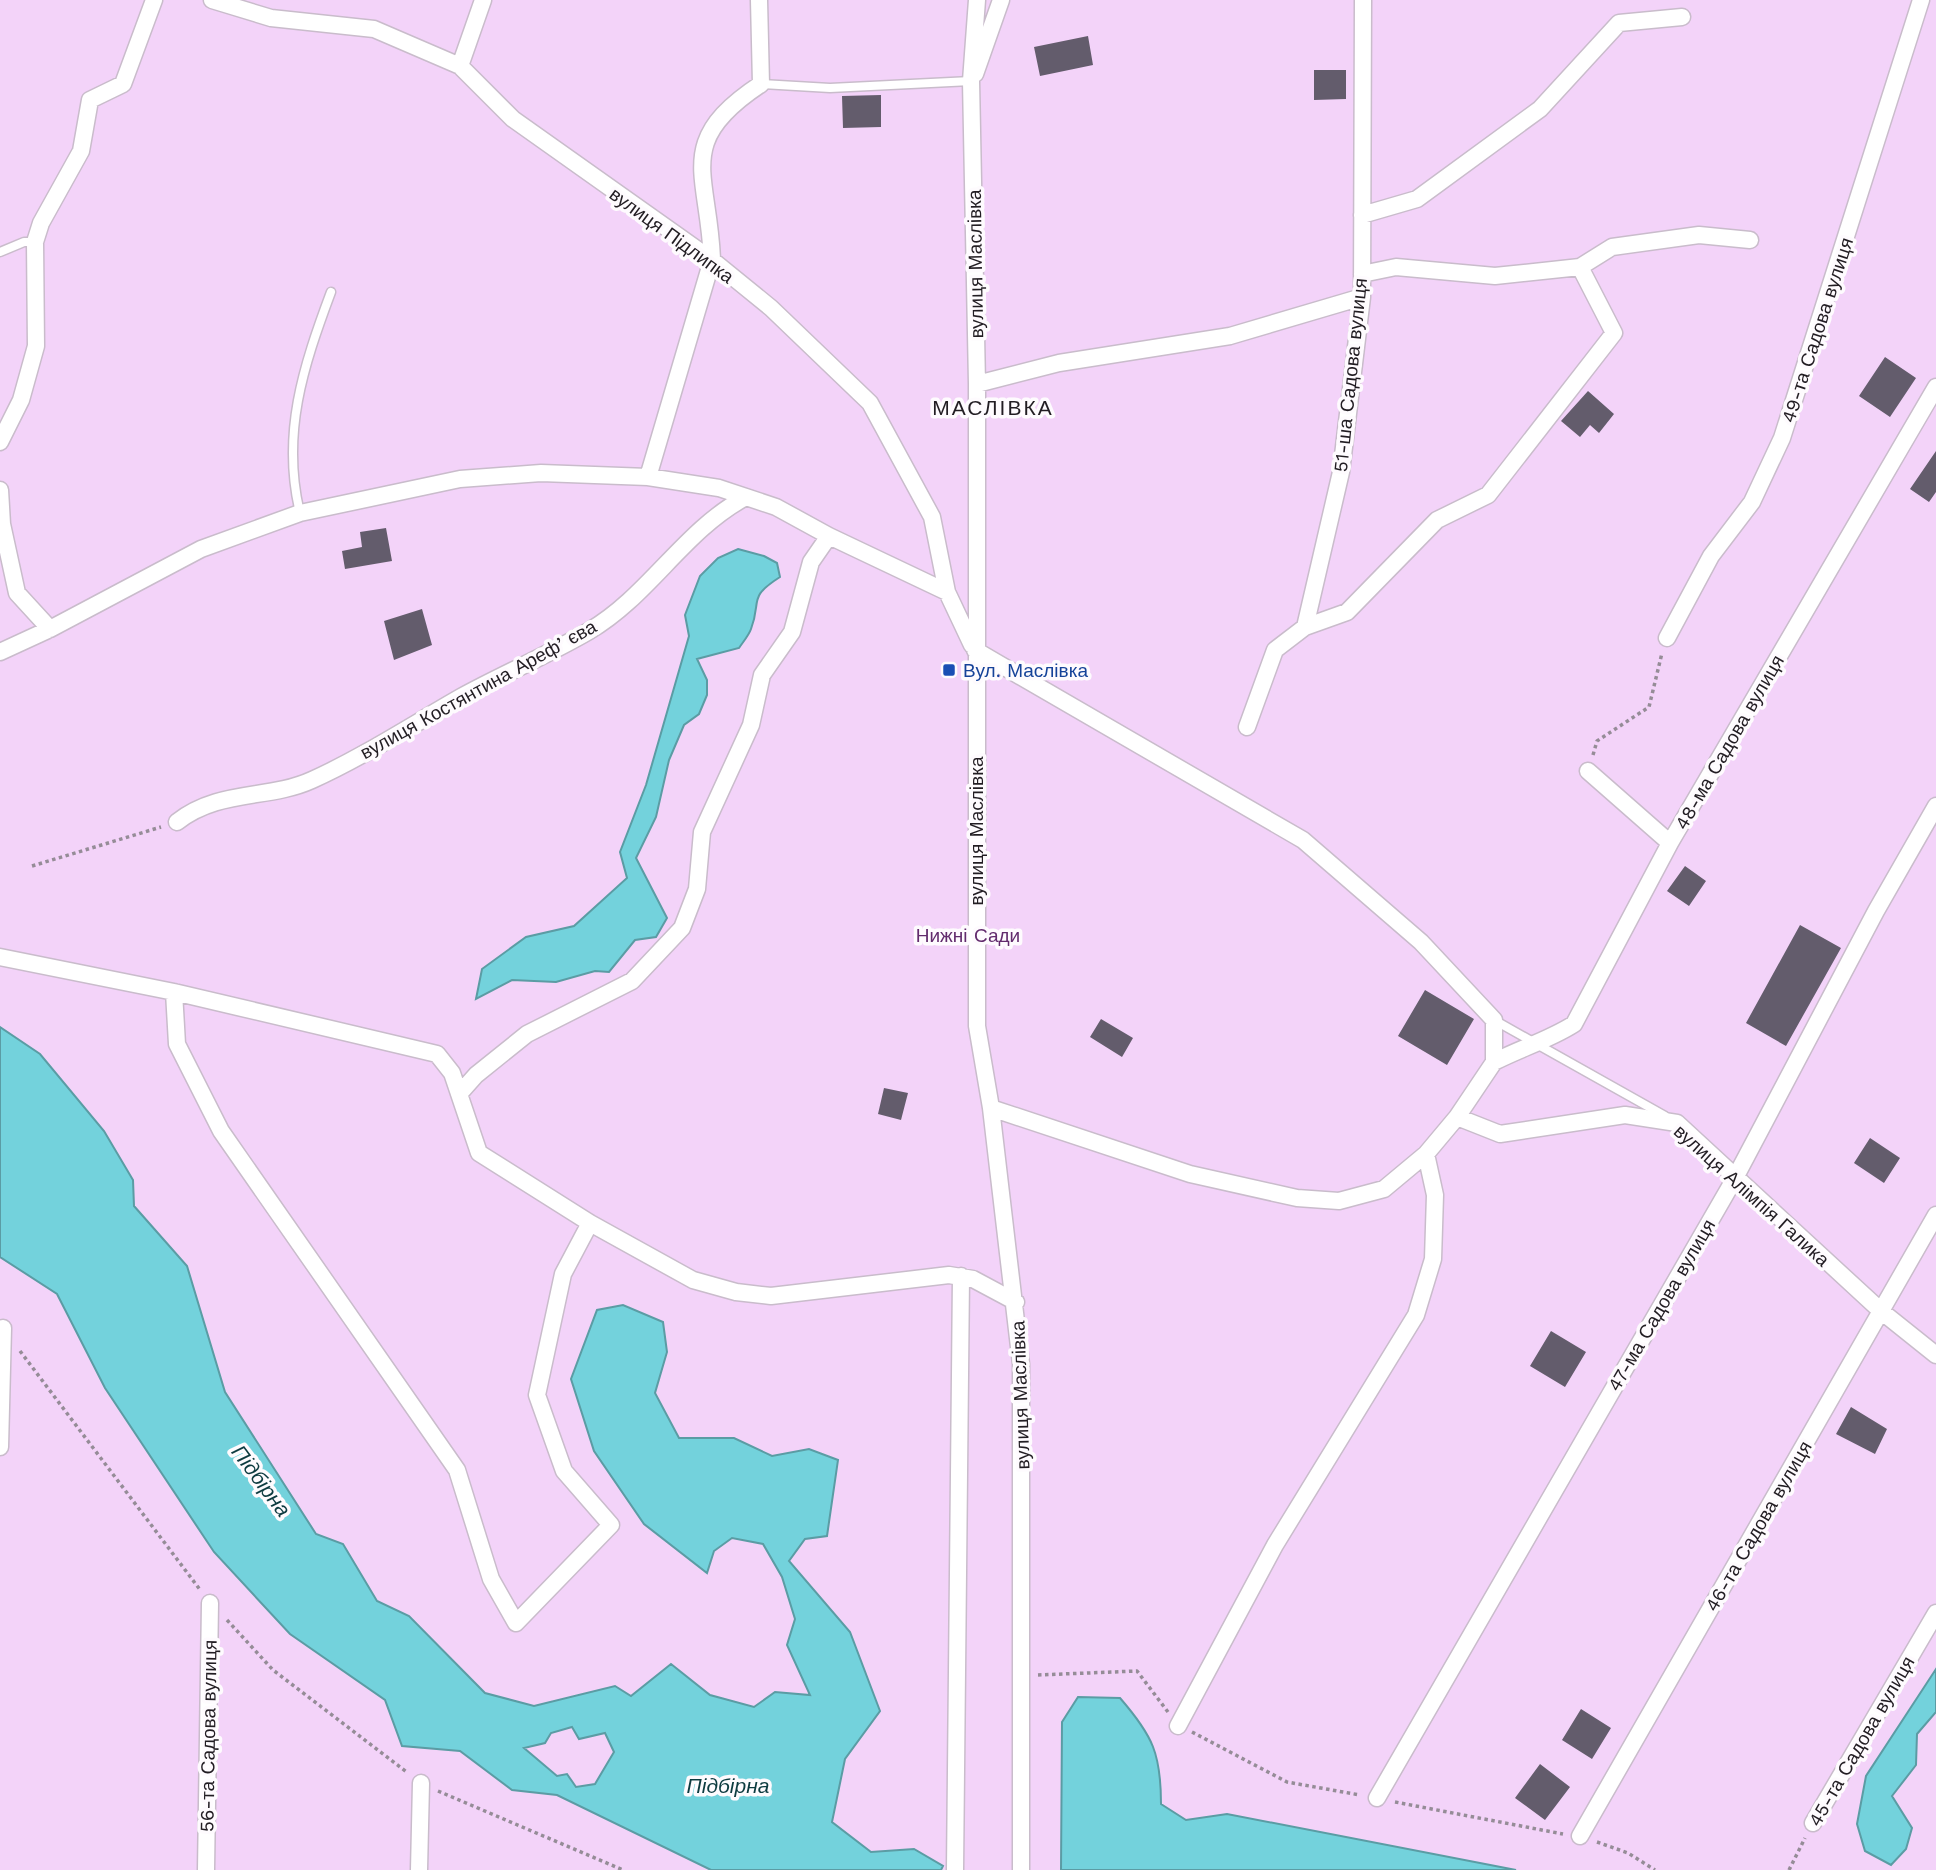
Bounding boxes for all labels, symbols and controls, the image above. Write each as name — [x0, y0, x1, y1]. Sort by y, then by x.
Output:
street label: вулиця Підлипка — [605, 182, 739, 289]
street label: вулиця Маслівка — [963, 189, 988, 339]
street label: 49-та Садова вулиця — [1777, 235, 1858, 426]
street label: 51-ша Садова вулиця — [1329, 277, 1372, 473]
district label: МАСЛІВКА — [932, 395, 1054, 420]
street label: вулиця Костянтина Арефʼєва — [356, 615, 601, 764]
street label: 48-ма Садова вулиця — [1670, 651, 1789, 834]
place label: Вул. Маслівка — [963, 659, 1088, 682]
marker: Вул. Маслівка — [941, 662, 957, 678]
street label: вулиця Маслівка — [965, 756, 988, 905]
park label: Нижні Сади — [916, 924, 1020, 947]
street label: вулиця Алімпія Галика — [1669, 1120, 1834, 1272]
street label: 47-ма Садова вулиця — [1603, 1215, 1720, 1395]
street label: вулиця Маслівка — [1006, 1320, 1035, 1470]
street label: 46-та Садова вулиця — [1700, 1437, 1817, 1616]
water label: Підбірна — [226, 1440, 296, 1521]
street label: 56-та Садова вулиця — [195, 1640, 222, 1832]
street label: 45-та Садова вулиця — [1803, 1652, 1920, 1830]
water label: Підбірна — [687, 1773, 769, 1798]

